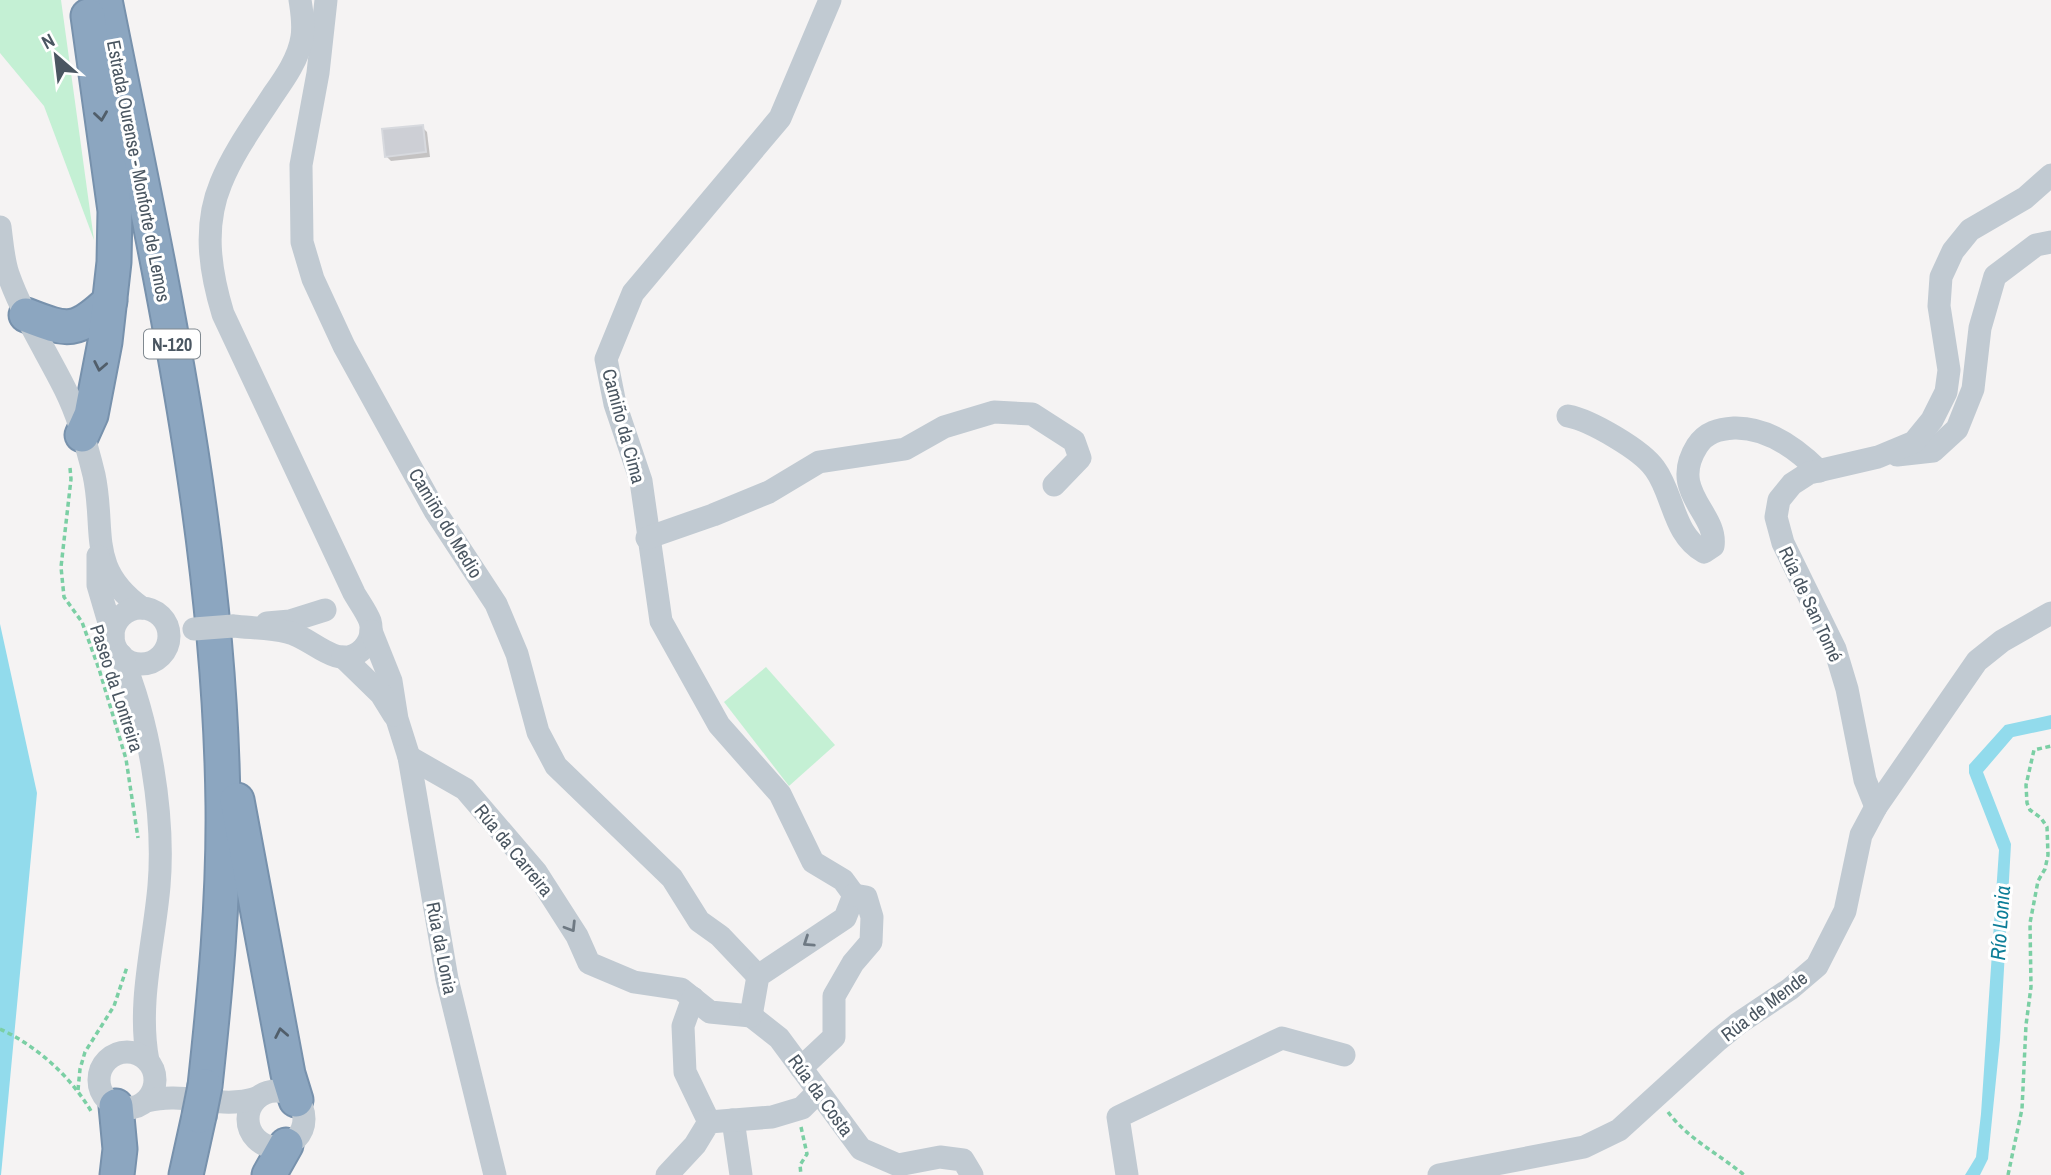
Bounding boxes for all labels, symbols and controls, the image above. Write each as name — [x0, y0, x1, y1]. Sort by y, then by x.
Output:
north arrow — [21, 21, 91, 91]
text: N — [37, 27, 59, 55]
street label: Estrada Ourense - Monforte de Lemos — [101, 38, 177, 304]
one-way arrow — [93, 110, 108, 122]
road number: N-120 — [144, 330, 200, 358]
one-way arrow — [94, 360, 109, 372]
street label: Camiño da Cima — [596, 366, 652, 487]
street label: Camiño do Medio — [403, 463, 489, 583]
street label: Rúa de San Tomé — [1773, 542, 1849, 666]
street label: Paseo da Lontreira — [84, 621, 150, 755]
street label: Rúa da Carreira — [469, 798, 559, 902]
water label: Río Lonia — [1983, 885, 2017, 961]
street label: Rúa da Lonia — [420, 900, 464, 997]
one-way arrow — [563, 920, 576, 933]
one-way arrow — [803, 934, 816, 947]
street label: Rúa de Mende — [1715, 965, 1813, 1047]
one-way arrow — [274, 1027, 289, 1039]
street label: Rúa da Costa — [782, 1049, 860, 1141]

